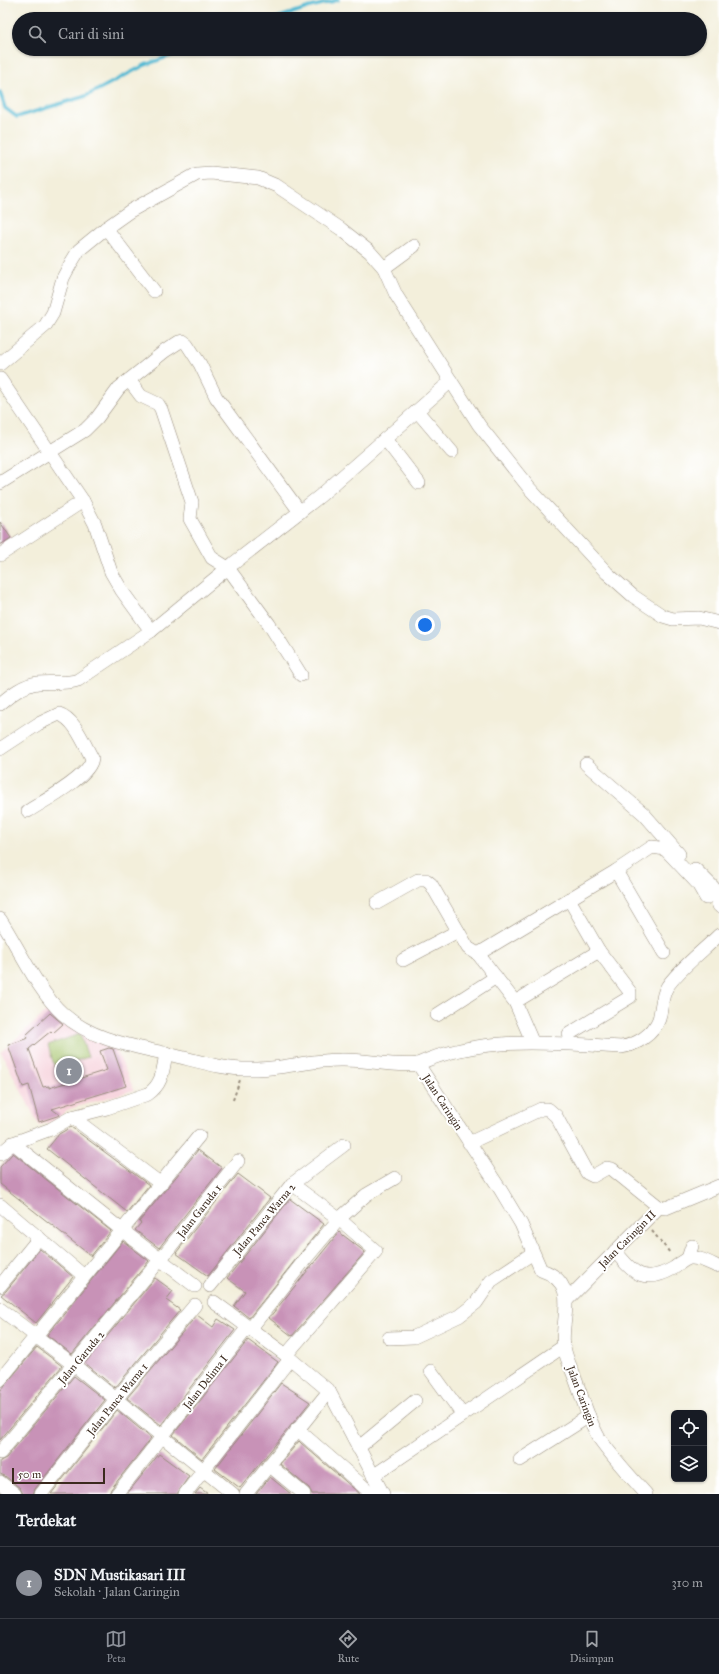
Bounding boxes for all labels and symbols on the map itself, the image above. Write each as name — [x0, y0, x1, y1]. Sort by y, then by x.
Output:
your location — [415, 615, 435, 635]
pin: 1 — [56, 1056, 82, 1086]
street label: Jalan Caringin — [418, 1071, 466, 1133]
street label: Jalan Panca Warna 2 — [230, 1180, 299, 1259]
street label: Jalan Garuda 1 — [174, 1182, 225, 1242]
street label: Jalan Caringin II — [595, 1208, 660, 1272]
street label: Jalan Garuda 2 — [55, 1328, 109, 1388]
street label: Jalan Delima I — [180, 1352, 231, 1413]
street label: Jalan Panca Warna 1 — [84, 1361, 151, 1439]
street label: Jalan Caringin — [563, 1363, 599, 1429]
scale bar — [12, 1466, 105, 1485]

